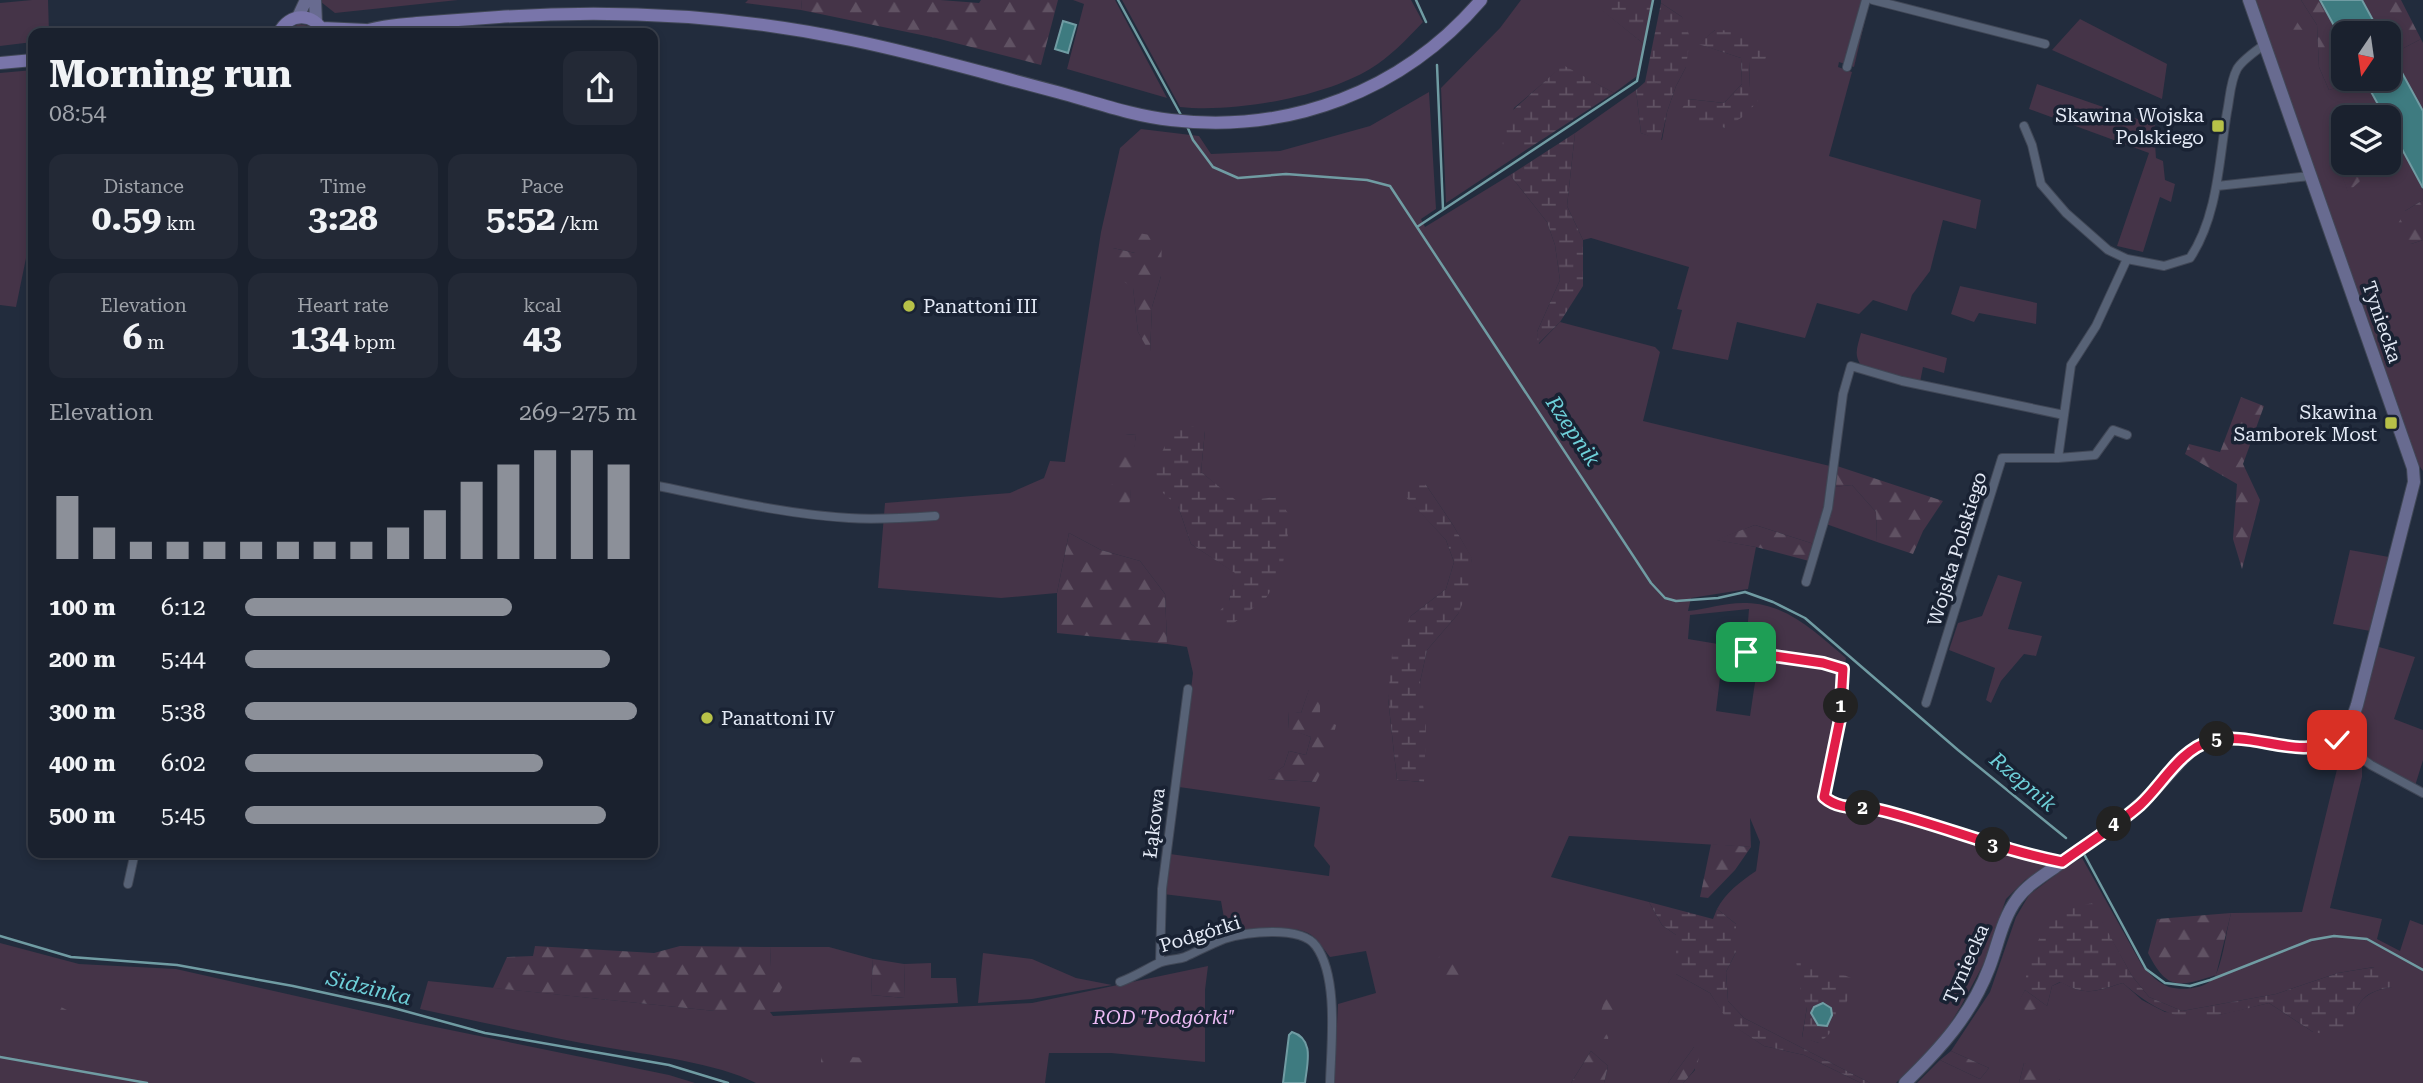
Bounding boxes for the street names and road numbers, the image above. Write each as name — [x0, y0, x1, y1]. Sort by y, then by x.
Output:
street label: Tyniecka — [2357, 278, 2407, 367]
street label: Wojska Polskiego — [1923, 469, 1991, 629]
street label: Łąkowa — [1138, 786, 1170, 860]
street label: Podgórki — [1157, 911, 1243, 957]
street label: Tyniecka — [1938, 920, 1994, 1008]

